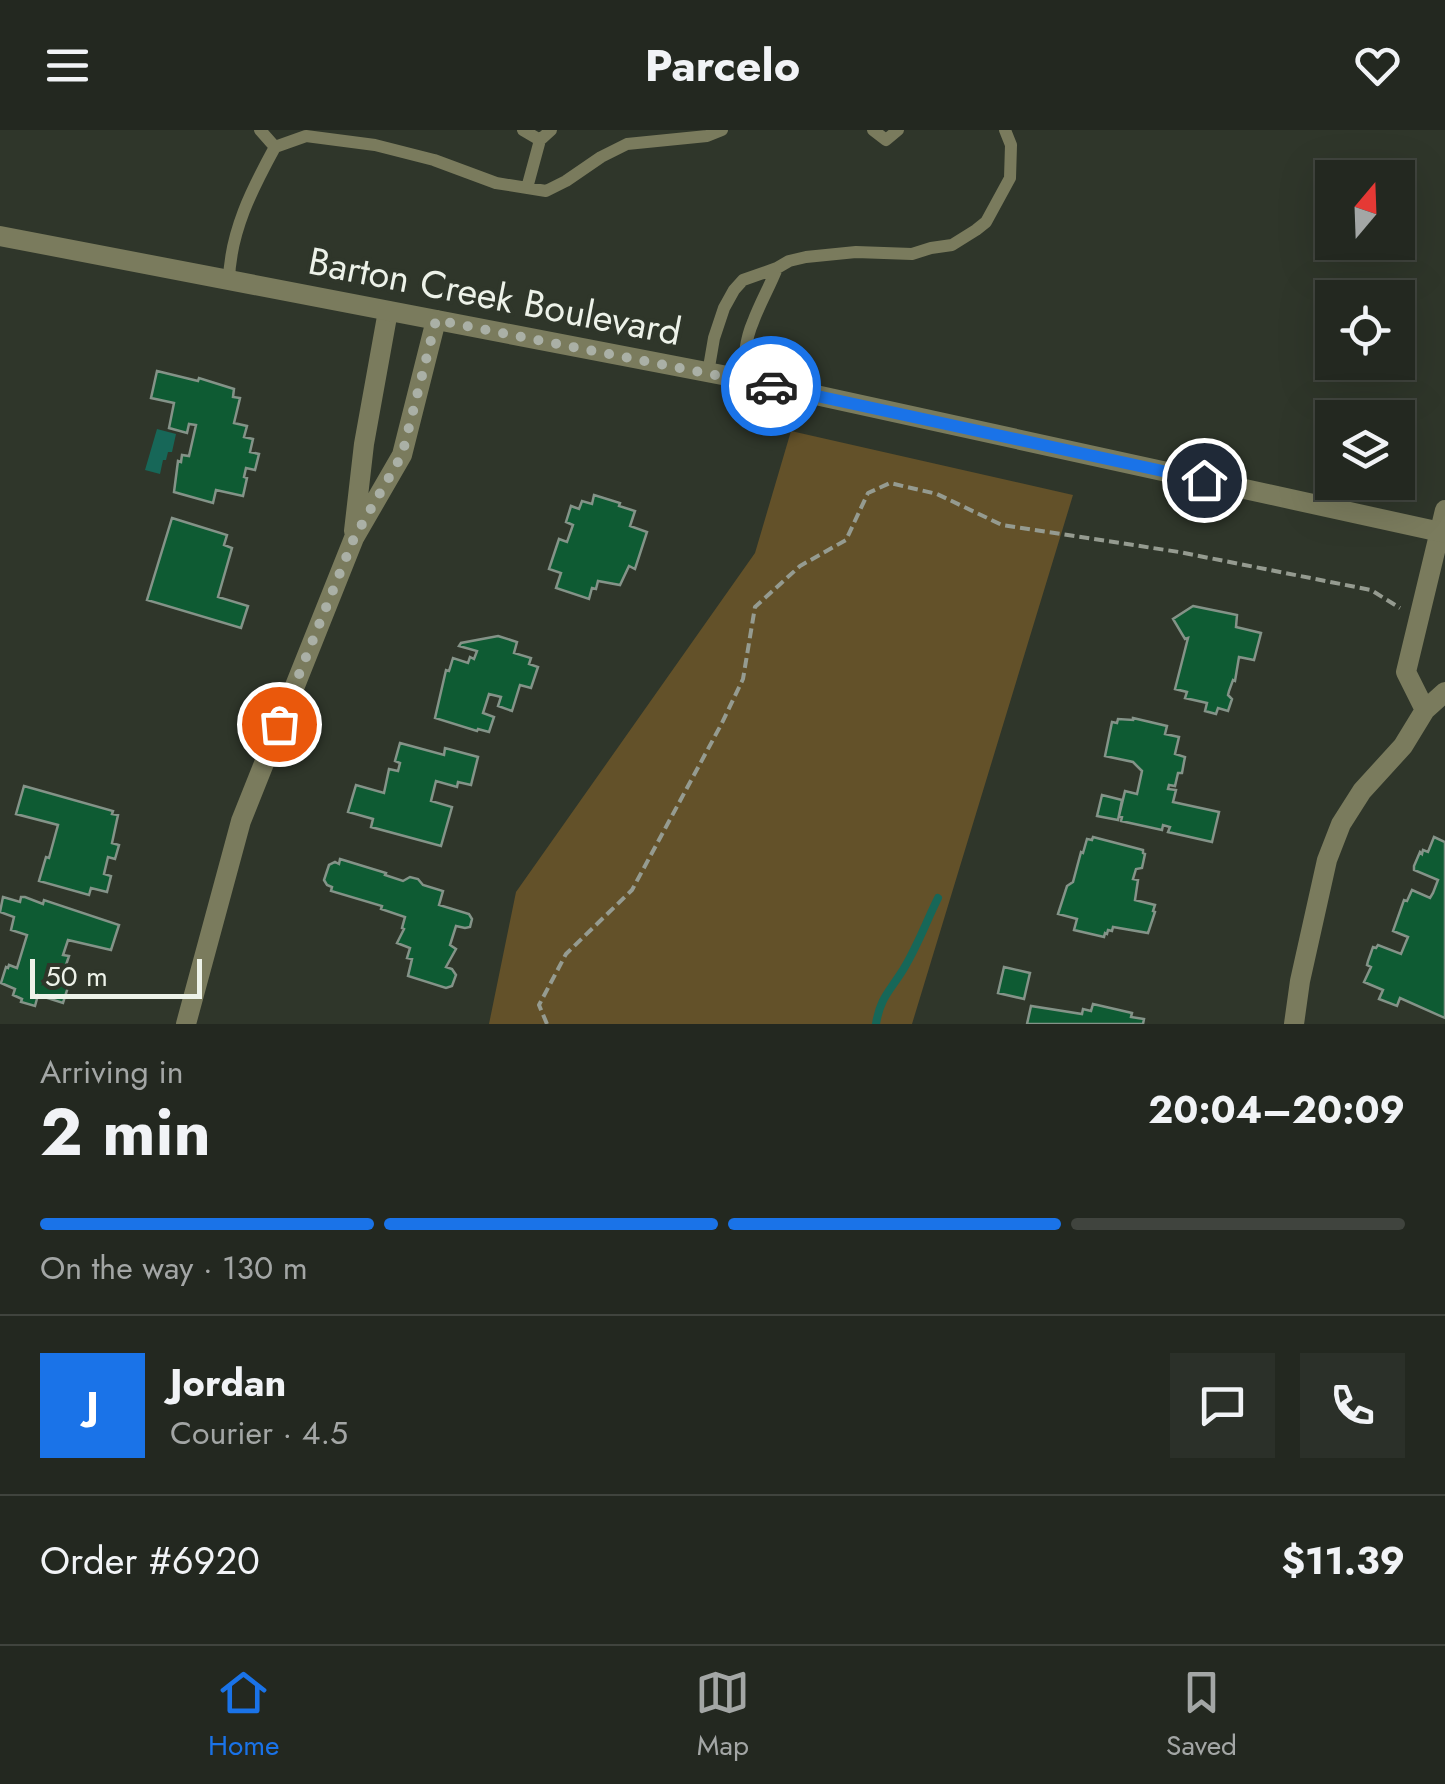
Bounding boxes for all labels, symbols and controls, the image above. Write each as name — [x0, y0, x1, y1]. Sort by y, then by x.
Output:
text: Parcelo — [645, 33, 800, 98]
icon: menu — [40, 38, 95, 93]
icon: heart — [1350, 38, 1405, 93]
north arrow — [1315, 160, 1415, 260]
map controls — [1315, 160, 1415, 500]
street label: Barton Creek Boulevard — [304, 233, 686, 359]
button: locate — [1315, 280, 1415, 380]
courier — [721, 336, 821, 436]
icon: car — [744, 359, 799, 414]
button: layers — [1315, 400, 1415, 500]
pin — [1162, 438, 1247, 523]
icon: home — [1177, 453, 1232, 508]
pin — [237, 682, 322, 767]
icon: bag — [252, 697, 307, 752]
scale bar — [30, 954, 202, 998]
text: 50 m — [45, 956, 108, 997]
text: Arriving in — [40, 1049, 184, 1095]
text: 20:04–20:09 — [1148, 1082, 1405, 1137]
text: 2 min — [40, 1085, 211, 1179]
text: On the way · 130 m — [40, 1245, 308, 1291]
button: chat — [1170, 1353, 1275, 1458]
button: phone — [1300, 1353, 1405, 1458]
text: Jordan — [170, 1355, 286, 1410]
text: J — [86, 1378, 99, 1433]
text: Courier · 4.5 — [170, 1410, 348, 1456]
text: Order #6920 — [40, 1533, 260, 1588]
text: $11.39 — [1281, 1533, 1405, 1588]
tab: Home — [208, 1665, 279, 1766]
tab: Map — [695, 1665, 750, 1766]
tab: Saved — [1166, 1665, 1237, 1766]

